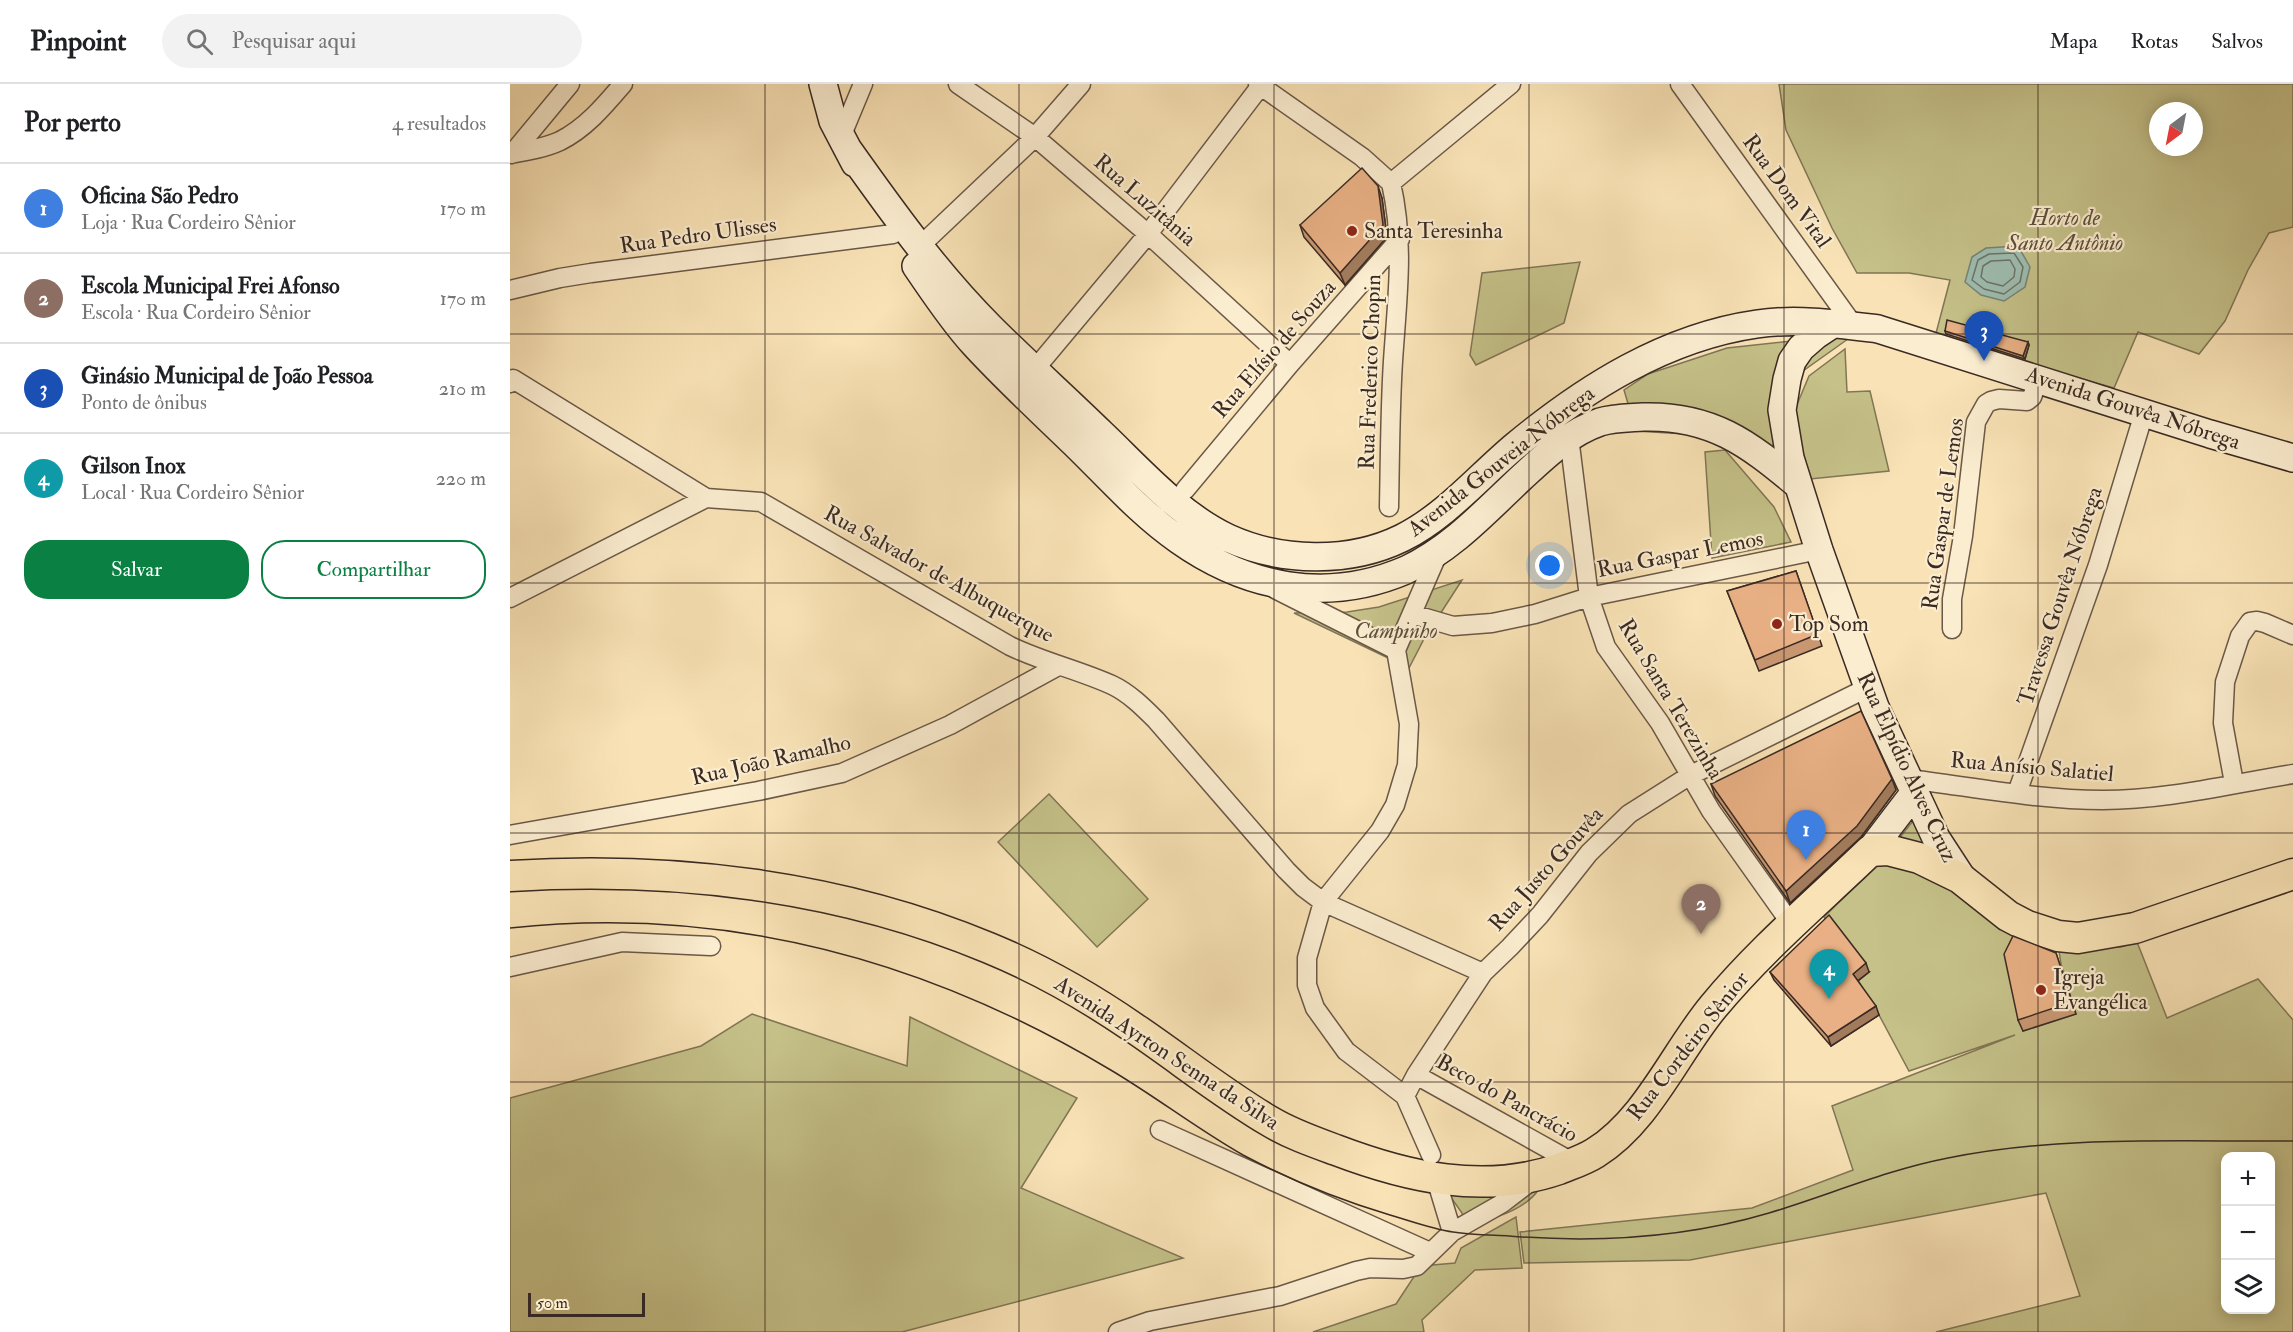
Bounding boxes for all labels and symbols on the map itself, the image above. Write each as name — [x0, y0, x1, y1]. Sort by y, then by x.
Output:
north arrow — [2149, 102, 2203, 156]
street label: Rua Dom Vital — [1736, 129, 1838, 254]
street label: Rua Luzitânia — [1088, 148, 1203, 253]
park label: Horto de Santo Antônio — [2006, 204, 2123, 257]
street label: Rua Pedro Ulisses — [618, 210, 778, 260]
place label: Santa Teresinha — [1364, 217, 1504, 245]
marker: Santa Teresinha — [1345, 224, 1359, 238]
street label: Rua Elísio de Souza — [1206, 273, 1343, 424]
street label: Rua Frederico Chopin — [1353, 274, 1388, 470]
pin: 3 — [1964, 312, 2004, 361]
street label: Avenida Gouvêa Nóbrega — [2021, 360, 2245, 456]
street label: Avenida Gouveia Nóbrega — [1401, 379, 1601, 543]
street label: Rua Gaspar de Lemos — [1916, 416, 1971, 612]
street label: Travessa Gouvêa Nóbrega — [2011, 482, 2109, 709]
street label: Rua Salvador de Albuquerque — [819, 499, 1059, 649]
street label: Rua Gaspar Lemos — [1594, 524, 1766, 585]
your location — [1535, 551, 1564, 580]
place label: Top Som — [1789, 610, 1869, 639]
street label: Rua Santa Terezinha — [1612, 614, 1730, 785]
park label: Campinho — [1354, 617, 1438, 645]
marker: Top Som — [1770, 617, 1784, 631]
street label: Rua Elpídio Alves Cruz — [1850, 667, 1964, 867]
street label: Rua João Ramalho — [689, 728, 853, 792]
street label: Rua Anísio Salatiel — [1949, 746, 2115, 788]
street label: Rua Justo Gouvêa — [1483, 800, 1610, 937]
pin: 1 — [1786, 810, 1826, 860]
pin: 2 — [1682, 884, 1720, 934]
pin: 4 — [1810, 950, 1848, 999]
place label: Igreja Evangélica — [2053, 963, 2148, 1016]
street label: Rua Cordeiro Sênior — [1621, 965, 1756, 1126]
street label: Avenida Ayrton Senna da Silva — [1048, 969, 1286, 1137]
marker: Igreja Evangélica — [2034, 983, 2048, 997]
street label: Beco do Pancrácio — [1431, 1048, 1583, 1148]
scale bar — [528, 1290, 645, 1318]

